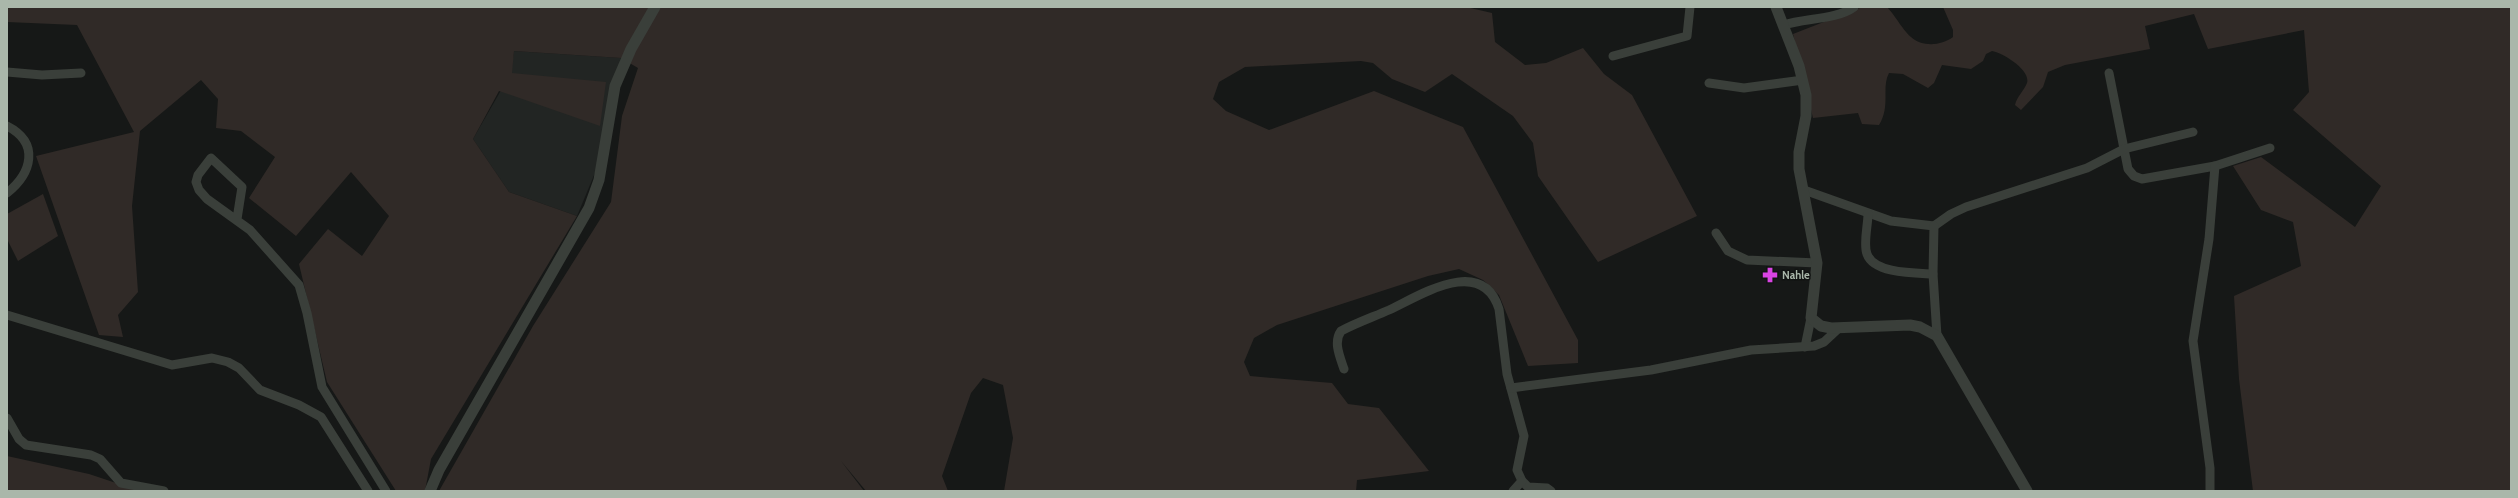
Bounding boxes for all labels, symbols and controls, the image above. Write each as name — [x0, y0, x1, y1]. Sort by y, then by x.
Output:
pharmacy icon: Nahle — [1761, 266, 1779, 284]
place label: Nahle — [1782, 268, 1810, 282]

